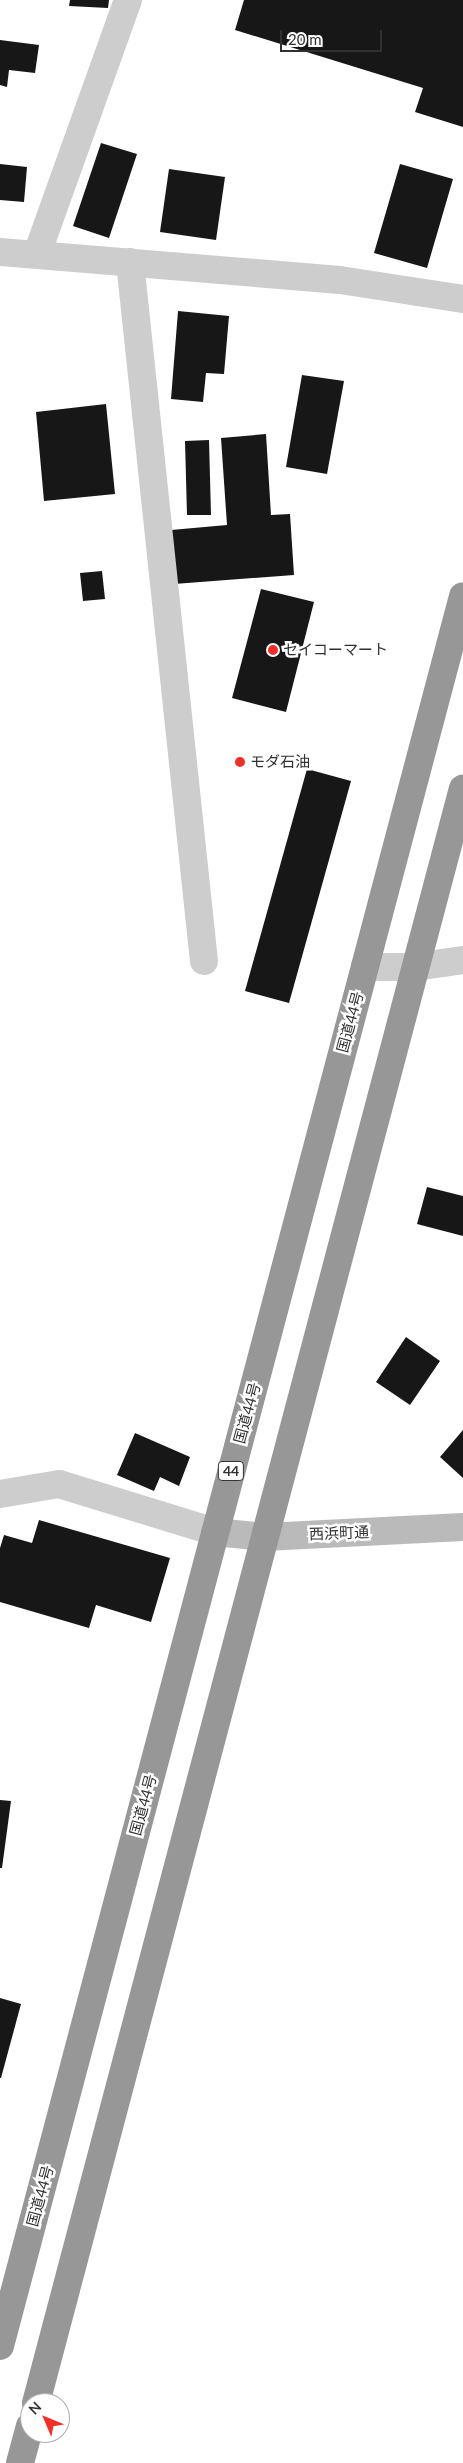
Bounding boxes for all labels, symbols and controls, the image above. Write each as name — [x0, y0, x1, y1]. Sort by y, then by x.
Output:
scale bar — [283, 20, 386, 52]
text: 20 m — [288, 30, 322, 48]
place label: セイコーマート — [283, 641, 388, 659]
marker: セイコーマート — [267, 644, 279, 656]
place label: モダ石油 — [250, 753, 310, 771]
marker: モダ石油 — [234, 756, 246, 768]
street label: 国道44号 — [333, 990, 367, 1054]
street label: 国道44号 — [230, 1381, 264, 1445]
road number: 44 — [217, 1460, 245, 1482]
street label: 西浜町通 — [309, 1523, 369, 1543]
street label: 国道44号 — [126, 1773, 160, 1837]
street label: 国道44号 — [23, 2164, 57, 2228]
north arrow — [20, 2393, 70, 2443]
text: N — [25, 2398, 45, 2418]

